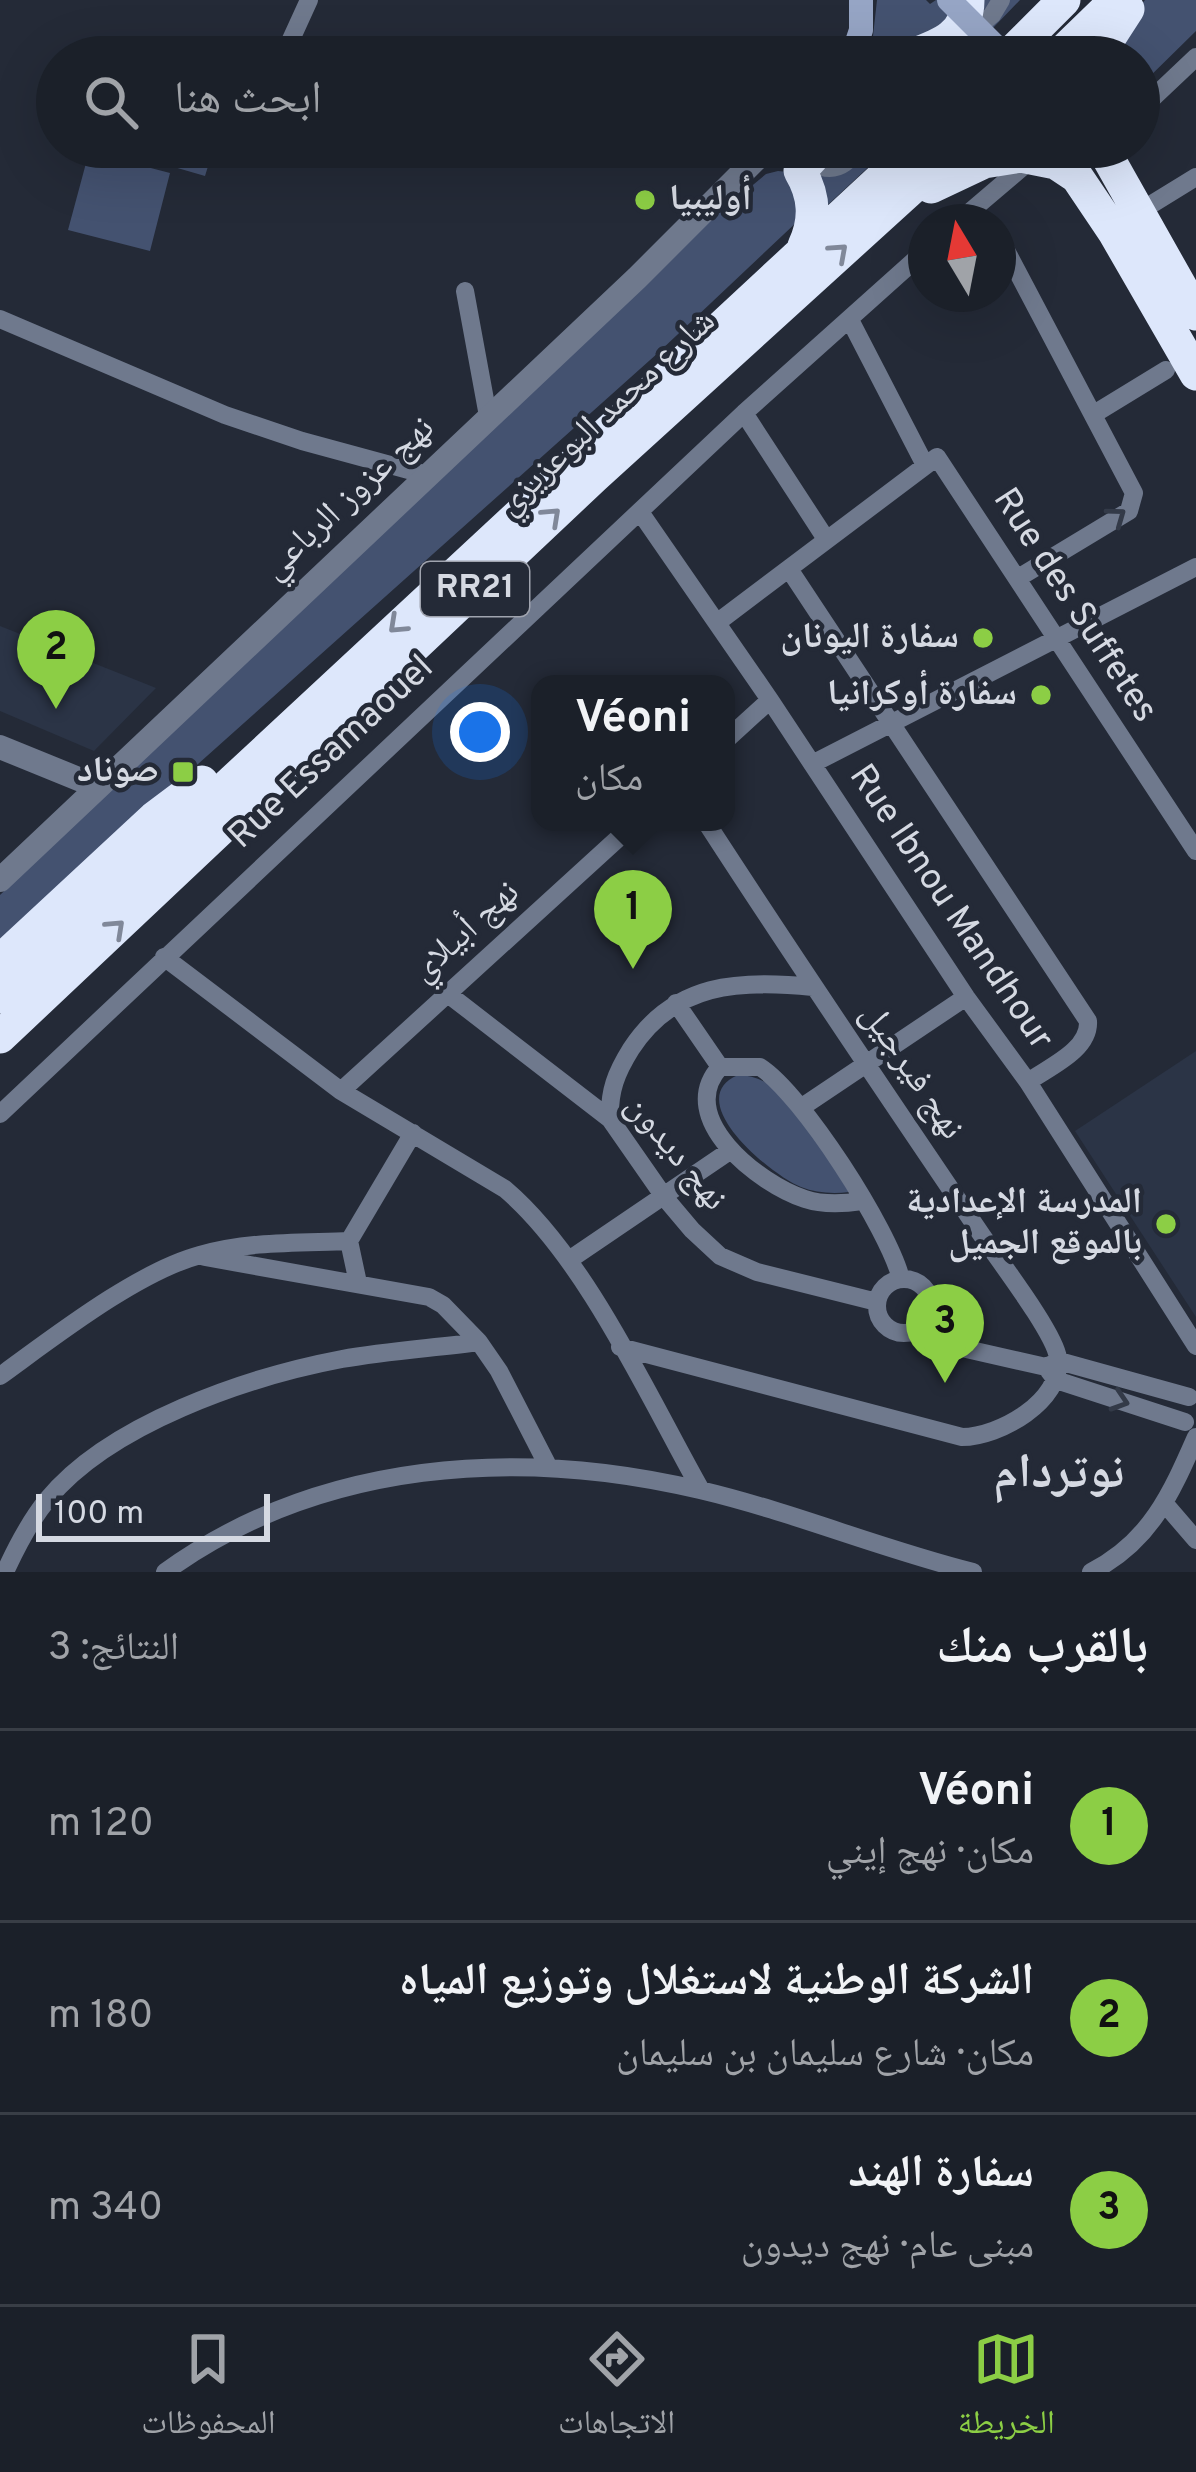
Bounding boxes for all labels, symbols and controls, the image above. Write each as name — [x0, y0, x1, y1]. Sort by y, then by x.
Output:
search box — [36, 36, 1160, 168]
icon: search — [78, 69, 144, 135]
text: ابحث هنا — [174, 72, 322, 129]
place label: أوليبيا — [669, 174, 752, 223]
marker: أوليبيا — [632, 187, 658, 213]
north arrow — [908, 204, 1016, 312]
one-way arrow — [826, 245, 847, 266]
street label: شارع محمد البوعزيزي — [488, 300, 728, 528]
street label: نهج عزوز الرباعي — [253, 407, 447, 593]
street label: Rue des Suffetes — [981, 480, 1167, 732]
one-way arrow — [538, 509, 560, 531]
one-way arrow — [1103, 509, 1125, 530]
road number: RR21 — [421, 562, 529, 616]
pin: 2 — [17, 610, 95, 709]
one-way arrow — [389, 611, 411, 633]
place label: سفارة اليونان — [780, 615, 959, 661]
marker: سفارة اليونان — [970, 625, 996, 651]
street label: Rue Essamaouel — [220, 646, 444, 860]
place label: سفارة أوكرانيا — [827, 669, 1017, 718]
popup — [531, 675, 735, 831]
marker: سفارة أوكرانيا — [1028, 682, 1054, 708]
text: Véoni — [575, 691, 691, 748]
your location — [450, 702, 510, 762]
place label: صوناد — [77, 749, 159, 795]
text: مكان — [575, 756, 643, 805]
street label: Rue Ibnou Mandhour — [837, 756, 1063, 1060]
marker: صوناد — [170, 759, 196, 785]
street label: نهج أبيلاي — [401, 870, 532, 995]
pin: 1 — [594, 870, 672, 969]
one-way arrow — [102, 921, 124, 943]
street label: نهج فيرجيل — [848, 995, 974, 1149]
street label: نهج ديدون — [614, 1085, 736, 1221]
place label: المدرسة الإعدادية بالموقع الجميل — [906, 1180, 1142, 1267]
marker: المدرسة الإعدادية بالموقع الجميل — [1153, 1211, 1179, 1237]
pin: 3 — [906, 1284, 984, 1383]
one-way arrow — [1109, 1387, 1130, 1412]
district label: نوتردام — [994, 1445, 1124, 1505]
scale bar — [36, 1488, 270, 1541]
text: 100 m — [54, 1494, 144, 1536]
text: بالقرب منك — [936, 1617, 1148, 1682]
text: النتائج: 3 — [48, 1625, 179, 1674]
text: Véoni — [918, 1764, 1034, 1821]
text: 120 m — [48, 1801, 154, 1850]
text: 1 — [1101, 1801, 1117, 1850]
text: مكان · نهج إيني — [826, 1829, 1034, 1878]
text: الشركة الوطنية لاستغلال وتوزيع المياه — [399, 1954, 1034, 2011]
text: 180 m — [48, 1993, 153, 2042]
text: 2 — [1097, 1993, 1121, 2042]
text: مكان · شارع سليمان بن سليمان — [616, 2031, 1034, 2080]
text: سفارة الهند — [848, 2146, 1034, 2203]
text: 340 m — [48, 2185, 163, 2234]
text: 3 — [1097, 2185, 1121, 2234]
text: مبنى عام · نهج ديدون — [741, 2223, 1034, 2272]
tab: المحفوظات — [141, 2326, 276, 2454]
tab: الاتجاهات — [558, 2326, 675, 2454]
tab: الخريطة — [958, 2326, 1055, 2454]

